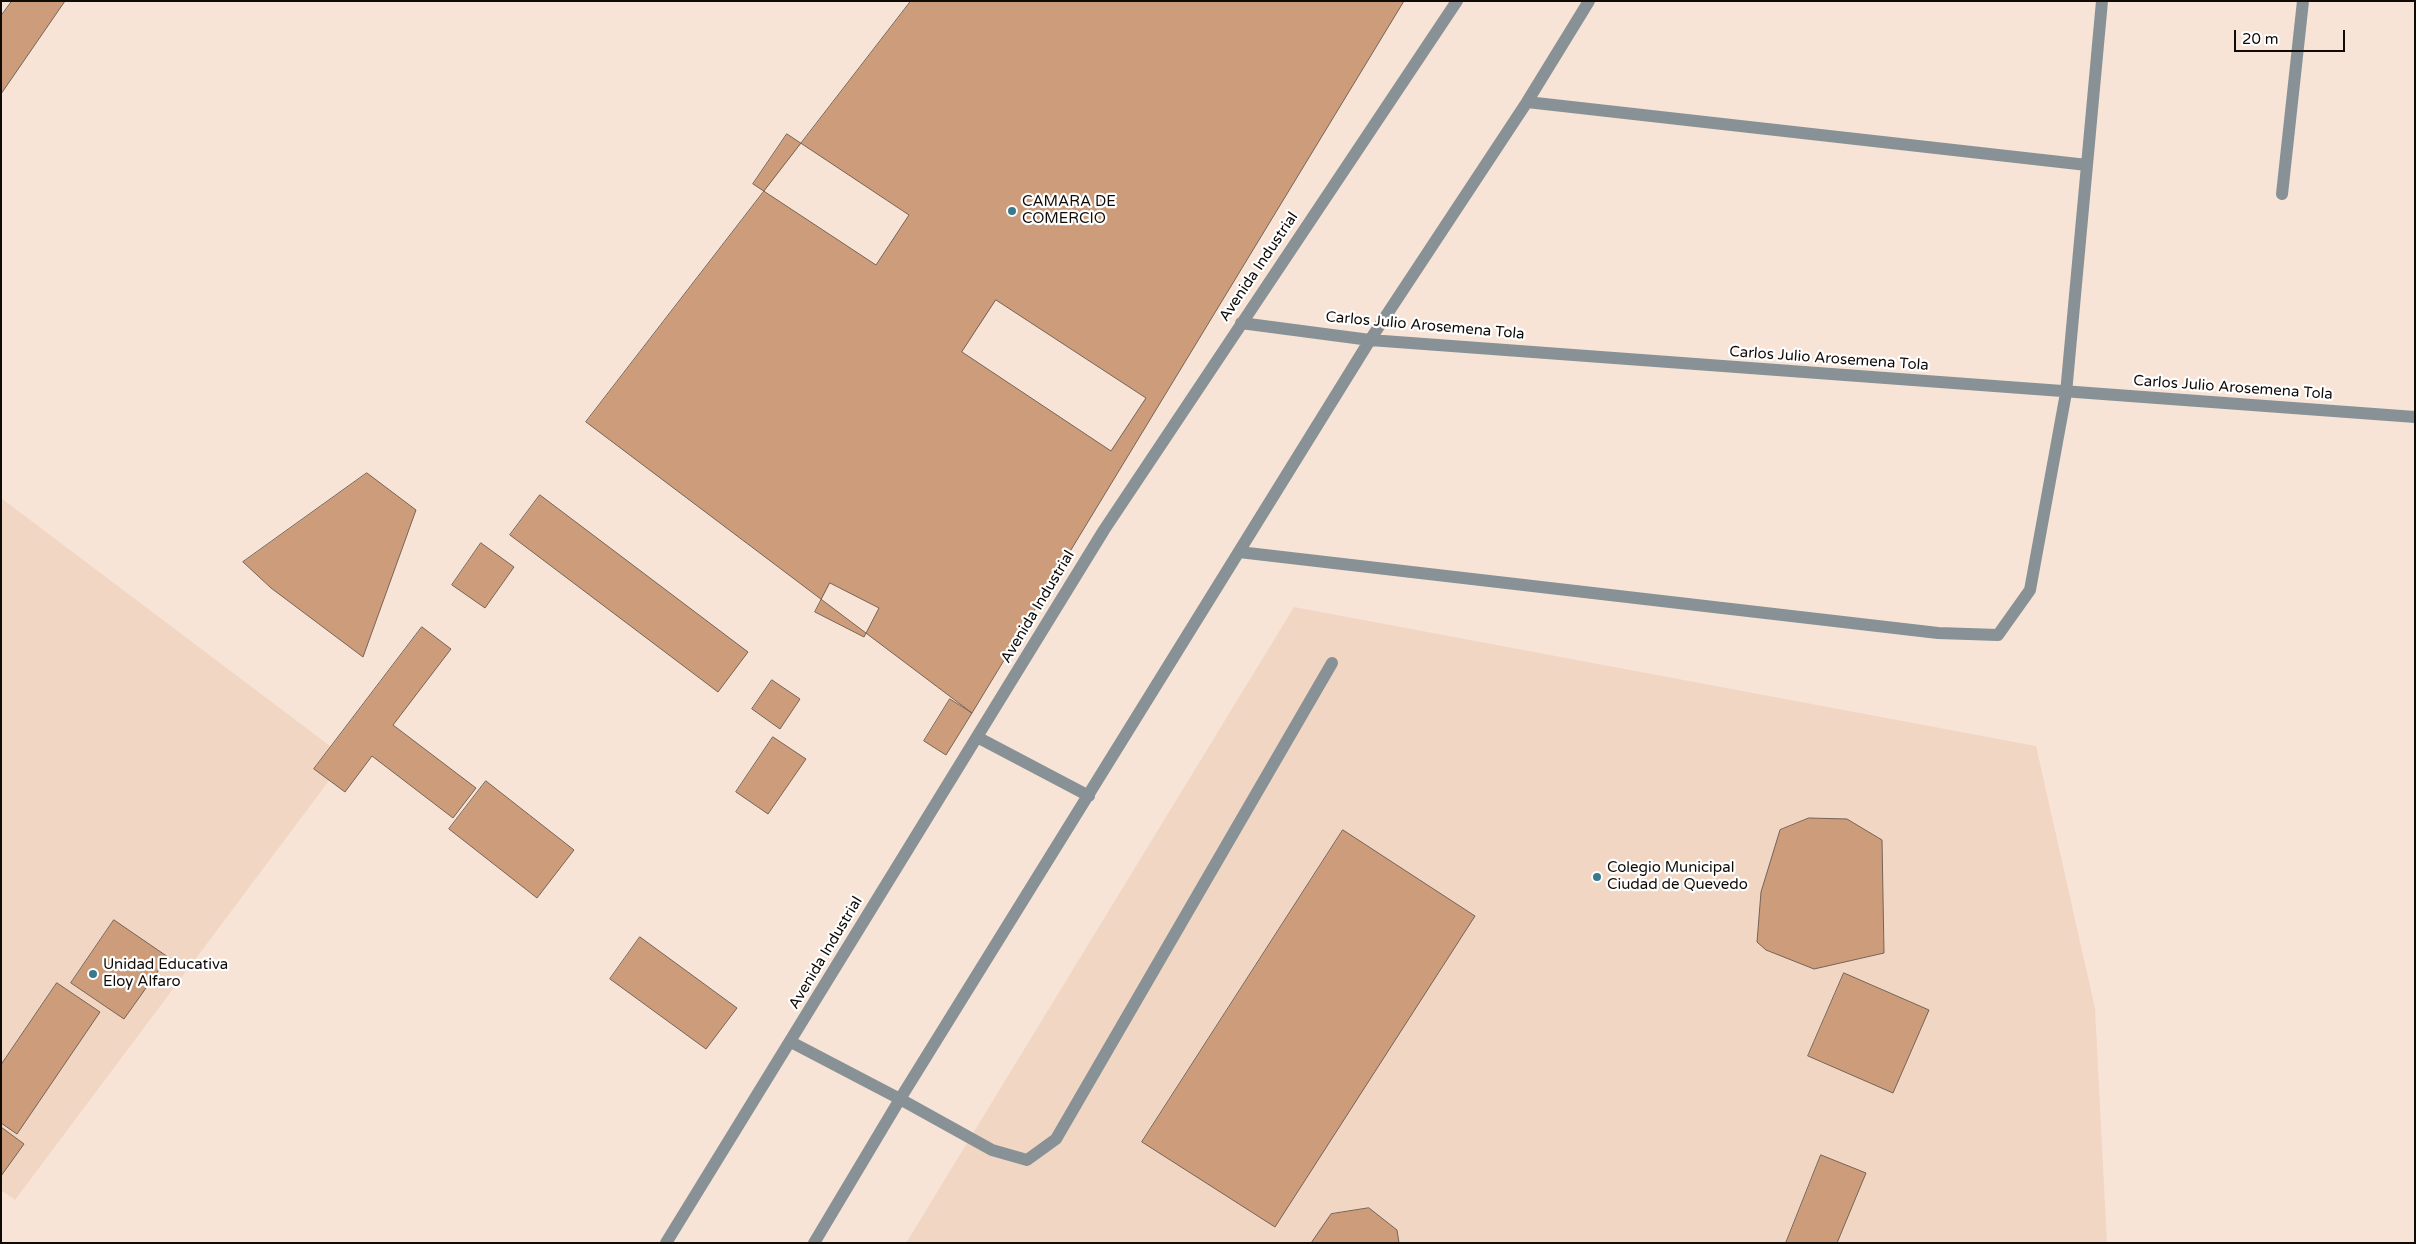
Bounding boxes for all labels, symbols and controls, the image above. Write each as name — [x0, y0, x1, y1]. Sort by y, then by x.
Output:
scale bar — [2236, 20, 2347, 52]
text: 20 m — [2242, 30, 2279, 48]
place label: CAMARA DE COMERCIO — [1022, 193, 1116, 228]
marker: CAMARA DE COMERCIO — [1006, 205, 1018, 217]
street label: Avenida Industrial — [1216, 209, 1302, 325]
street label: Carlos Julio Arosemena Tola — [1325, 308, 1525, 344]
street label: Carlos Julio Arosemena Tola — [1729, 343, 1929, 375]
street label: Carlos Julio Arosemena Tola — [2133, 372, 2333, 404]
street label: Avenida Industrial — [997, 547, 1079, 667]
place label: Colegio Municipal Ciudad de Quevedo — [1607, 859, 1748, 894]
marker: Colegio Municipal Ciudad de Quevedo — [1591, 871, 1603, 883]
street label: Avenida Industrial — [785, 893, 867, 1013]
place label: Unidad Educativa Eloy Alfaro — [103, 956, 228, 991]
marker: Unidad Educativa Eloy Alfaro — [87, 968, 99, 980]

